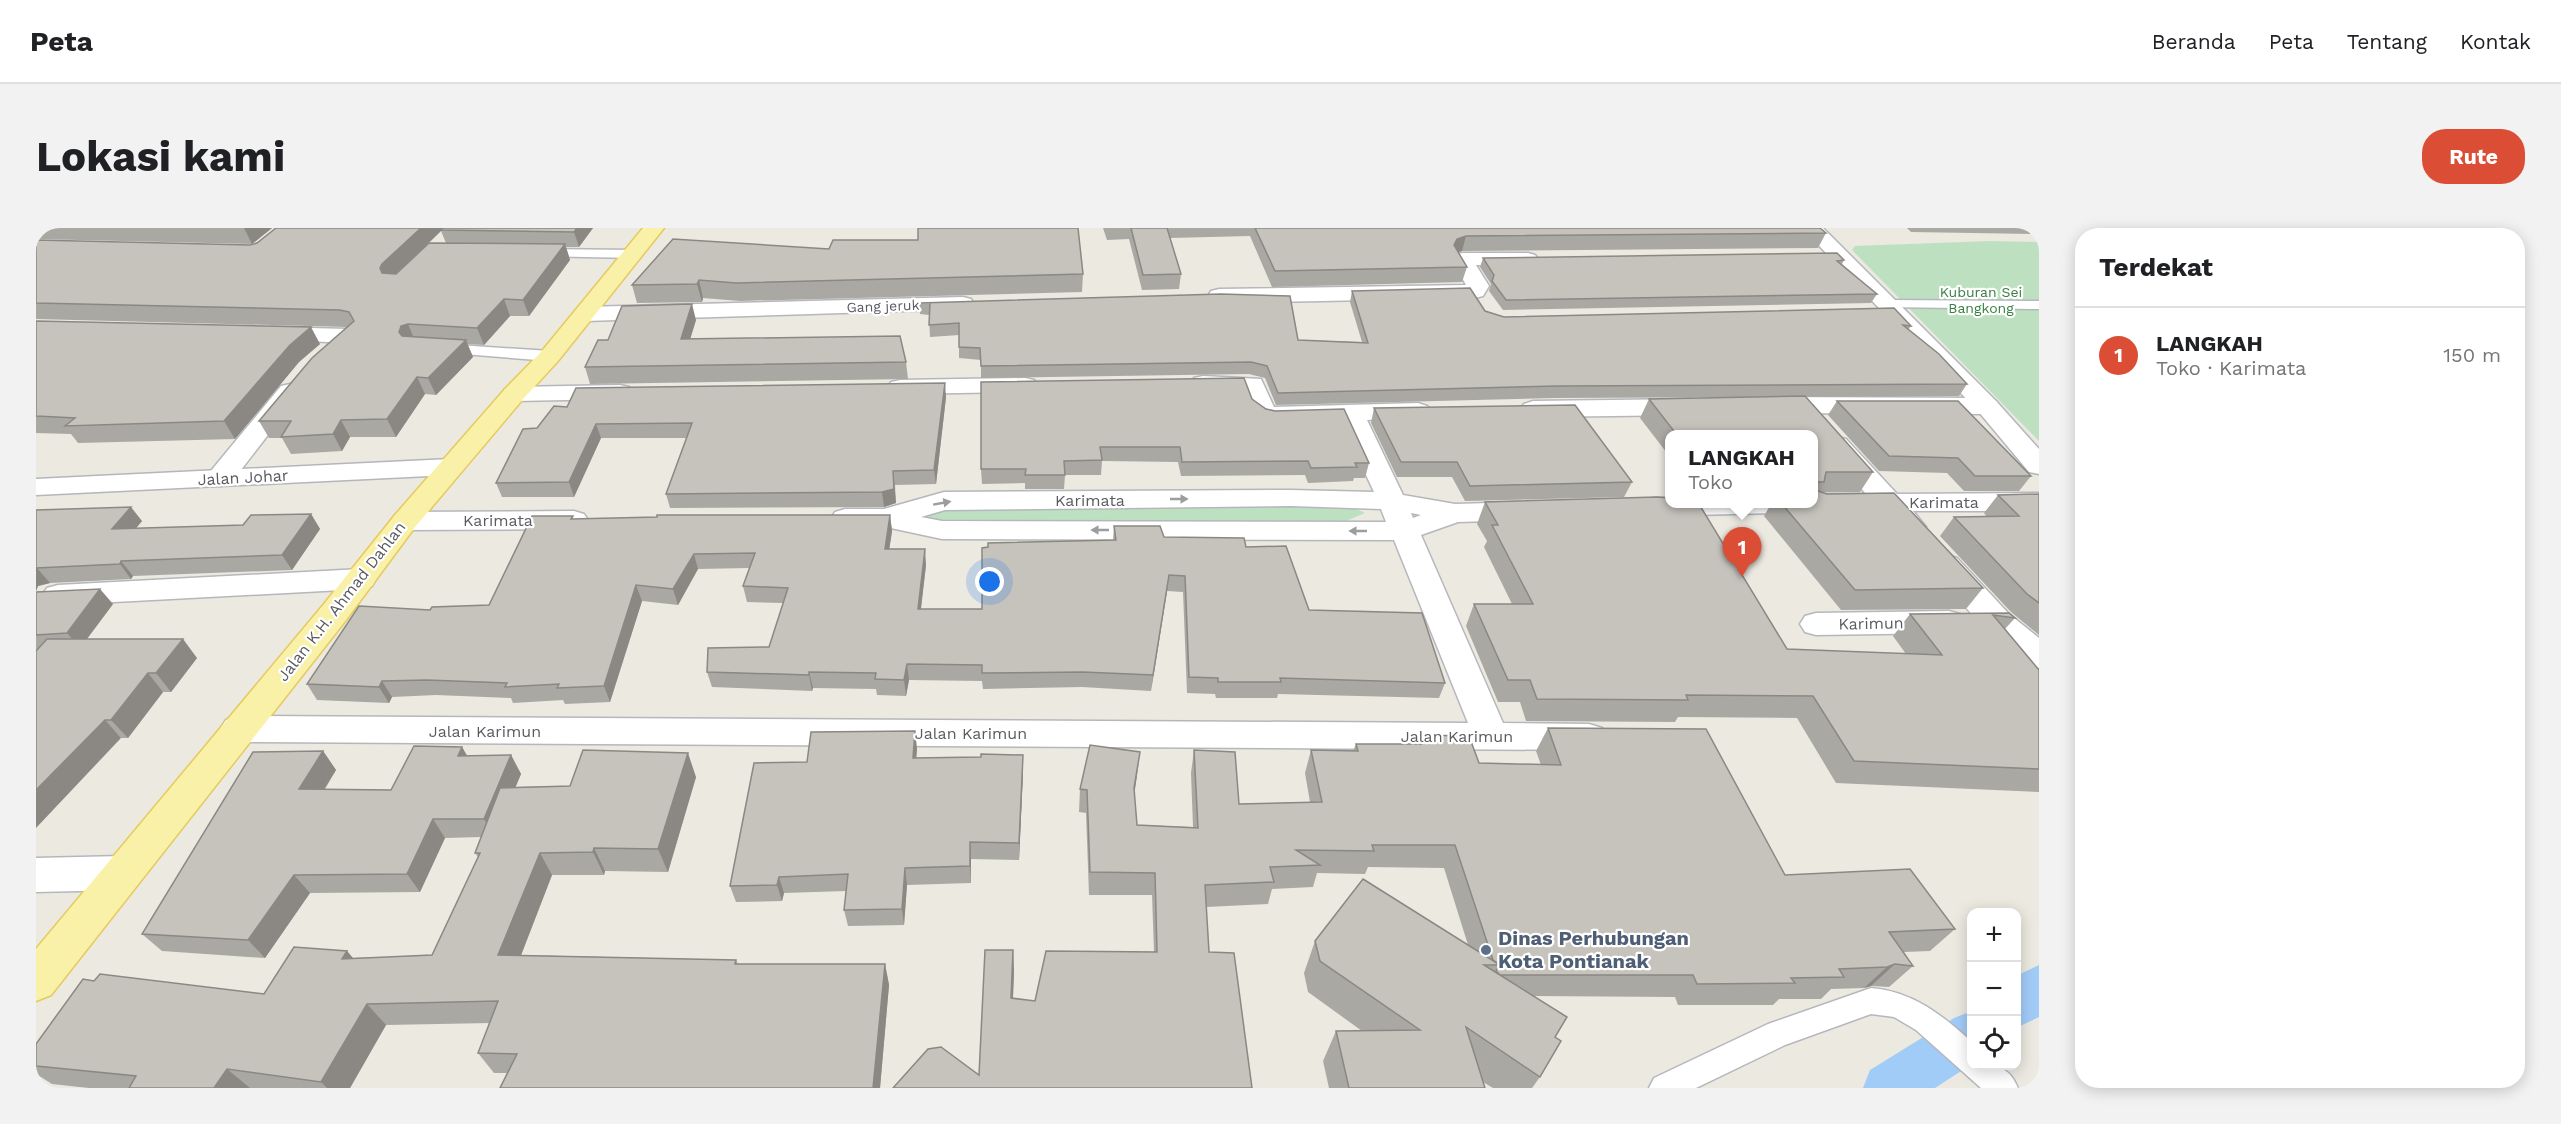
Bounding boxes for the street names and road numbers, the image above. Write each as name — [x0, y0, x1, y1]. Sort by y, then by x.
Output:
street label: Gang jeruk — [846, 297, 920, 315]
street label: Jalan Johar — [197, 466, 289, 489]
street label: Karimata — [1055, 491, 1125, 510]
street label: Karimata — [1909, 493, 1979, 512]
street label: Karimata — [463, 511, 533, 530]
street label: Jalan K.H. Ahmad Dahlan — [273, 518, 410, 685]
street label: Karimun — [1838, 613, 1904, 634]
street label: Jalan Karimun — [429, 722, 541, 741]
street label: Jalan Karimun — [915, 724, 1027, 743]
street label: Jalan Karimun — [1401, 727, 1513, 746]

